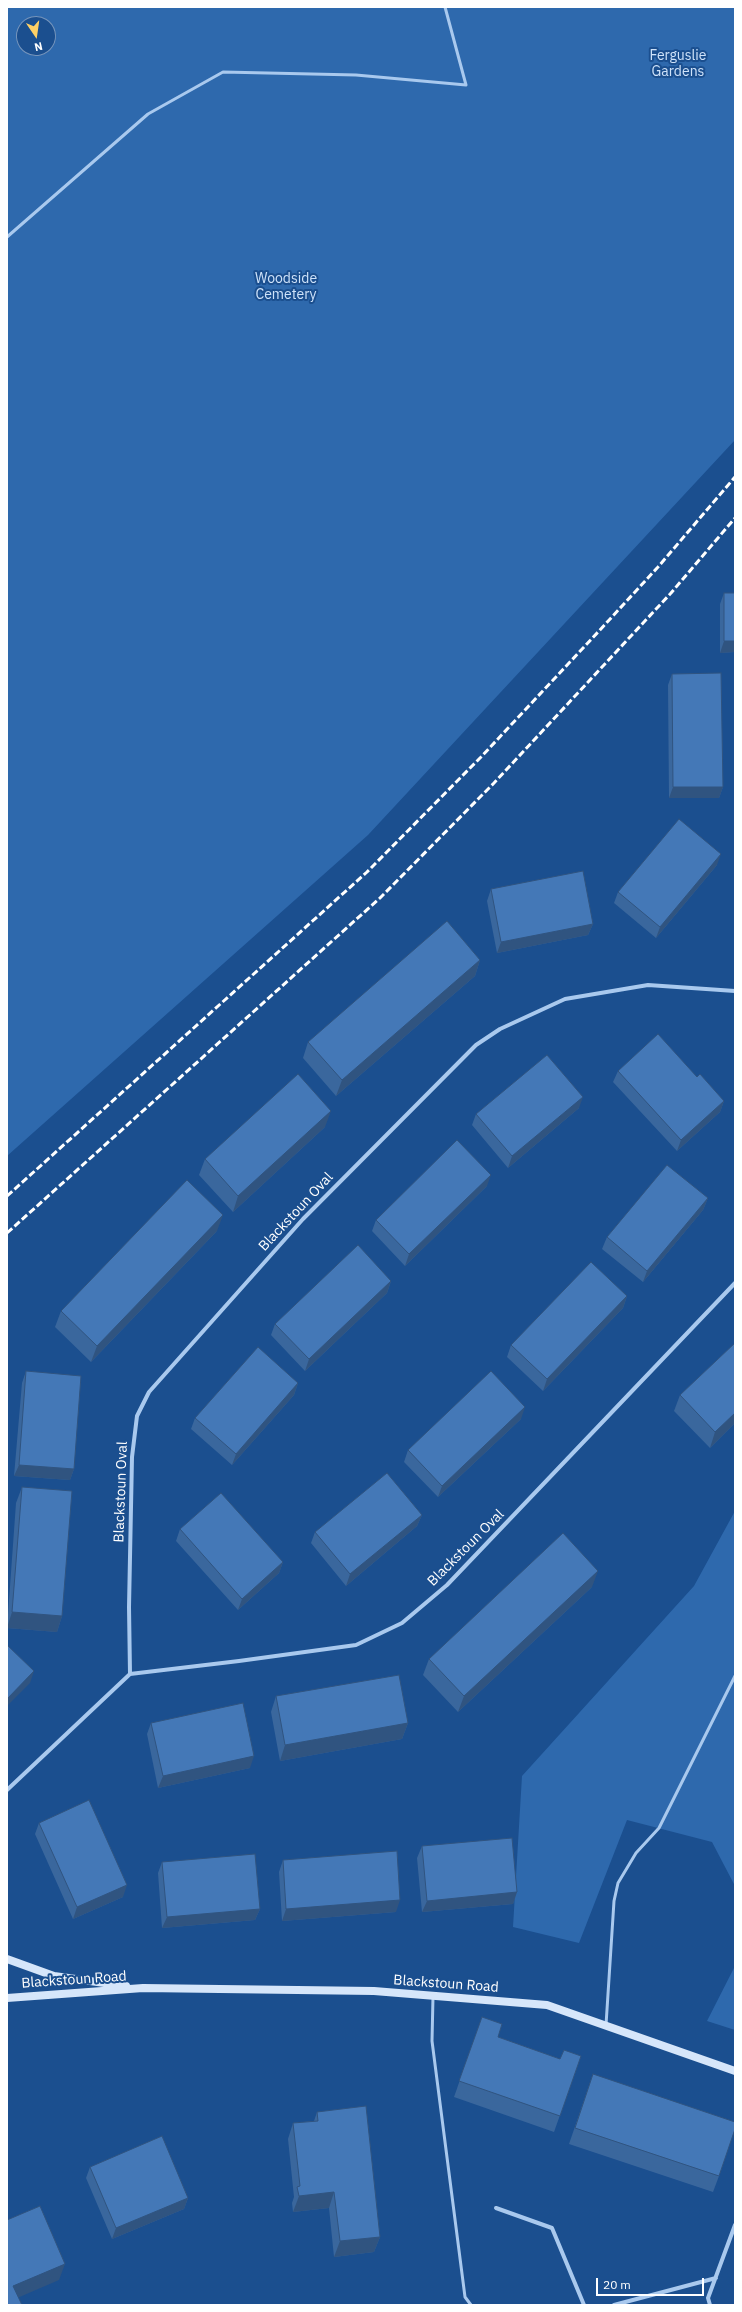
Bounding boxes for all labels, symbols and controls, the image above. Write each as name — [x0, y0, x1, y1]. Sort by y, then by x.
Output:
north arrow — [16, 16, 56, 56]
text: N — [33, 39, 44, 54]
park label: Ferguslie Gardens — [649, 48, 707, 80]
park label: Woodside Cemetery — [255, 271, 317, 304]
street label: Blackstoun Oval — [255, 1169, 337, 1255]
street label: Blackstoun Oval — [111, 1441, 131, 1543]
street label: Blackstoun Oval — [424, 1506, 508, 1590]
street label: Blackstoun Road — [21, 1968, 127, 1992]
street label: Blackstoun Road — [393, 1972, 499, 1996]
scale bar — [598, 2270, 706, 2296]
text: 20 m — [603, 2277, 631, 2292]

